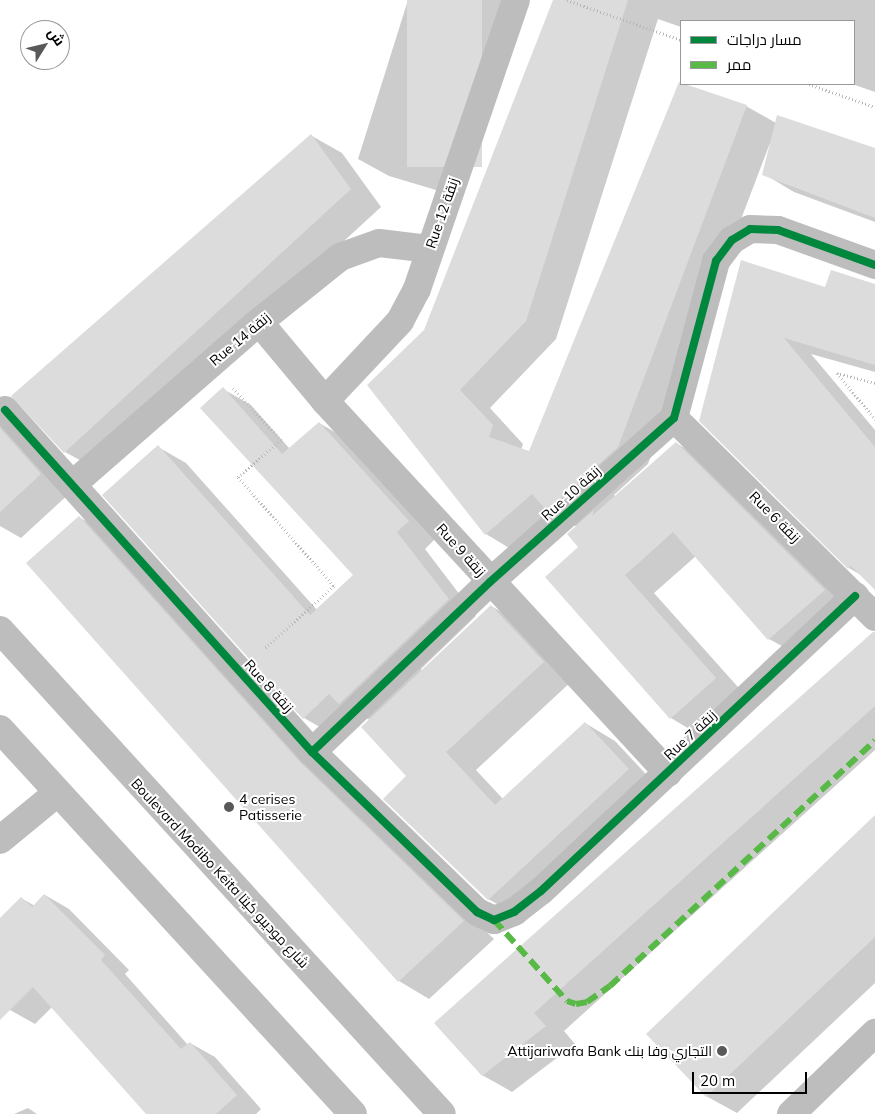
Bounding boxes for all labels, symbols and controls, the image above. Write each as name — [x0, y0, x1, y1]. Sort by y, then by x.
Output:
north arrow — [20, 20, 70, 70]
legend — [680, 20, 855, 85]
text: ش — [44, 24, 69, 49]
text: مسار دراجات — [727, 30, 802, 49]
text: ممر — [727, 55, 751, 74]
street label: Rue 12 زنقة — [422, 175, 462, 251]
street label: Rue 14 زنقة — [206, 309, 274, 369]
street label: Rue 10 زنقة — [538, 462, 604, 524]
street label: Rue 6 زنقة — [746, 488, 804, 546]
street label: Rue 9 زنقة — [433, 520, 489, 580]
street label: Rue 8 زنقة — [241, 656, 297, 716]
street label: Rue 7 زنقة — [660, 707, 720, 763]
street label: Boulevard Modibo Keita شارع موديبو كيتا — [128, 775, 312, 971]
place label: 4 cerises Patisserie — [239, 791, 302, 824]
marker: 4 cerises Patisserie — [223, 801, 235, 813]
place label: Attijariwafa Bank التجاري وفا بنك — [507, 1043, 712, 1059]
marker: Attijariwafa Bank التجاري وفا بنك — [716, 1045, 728, 1057]
scale bar — [695, 1062, 810, 1094]
text: 20 m — [700, 1071, 735, 1090]

